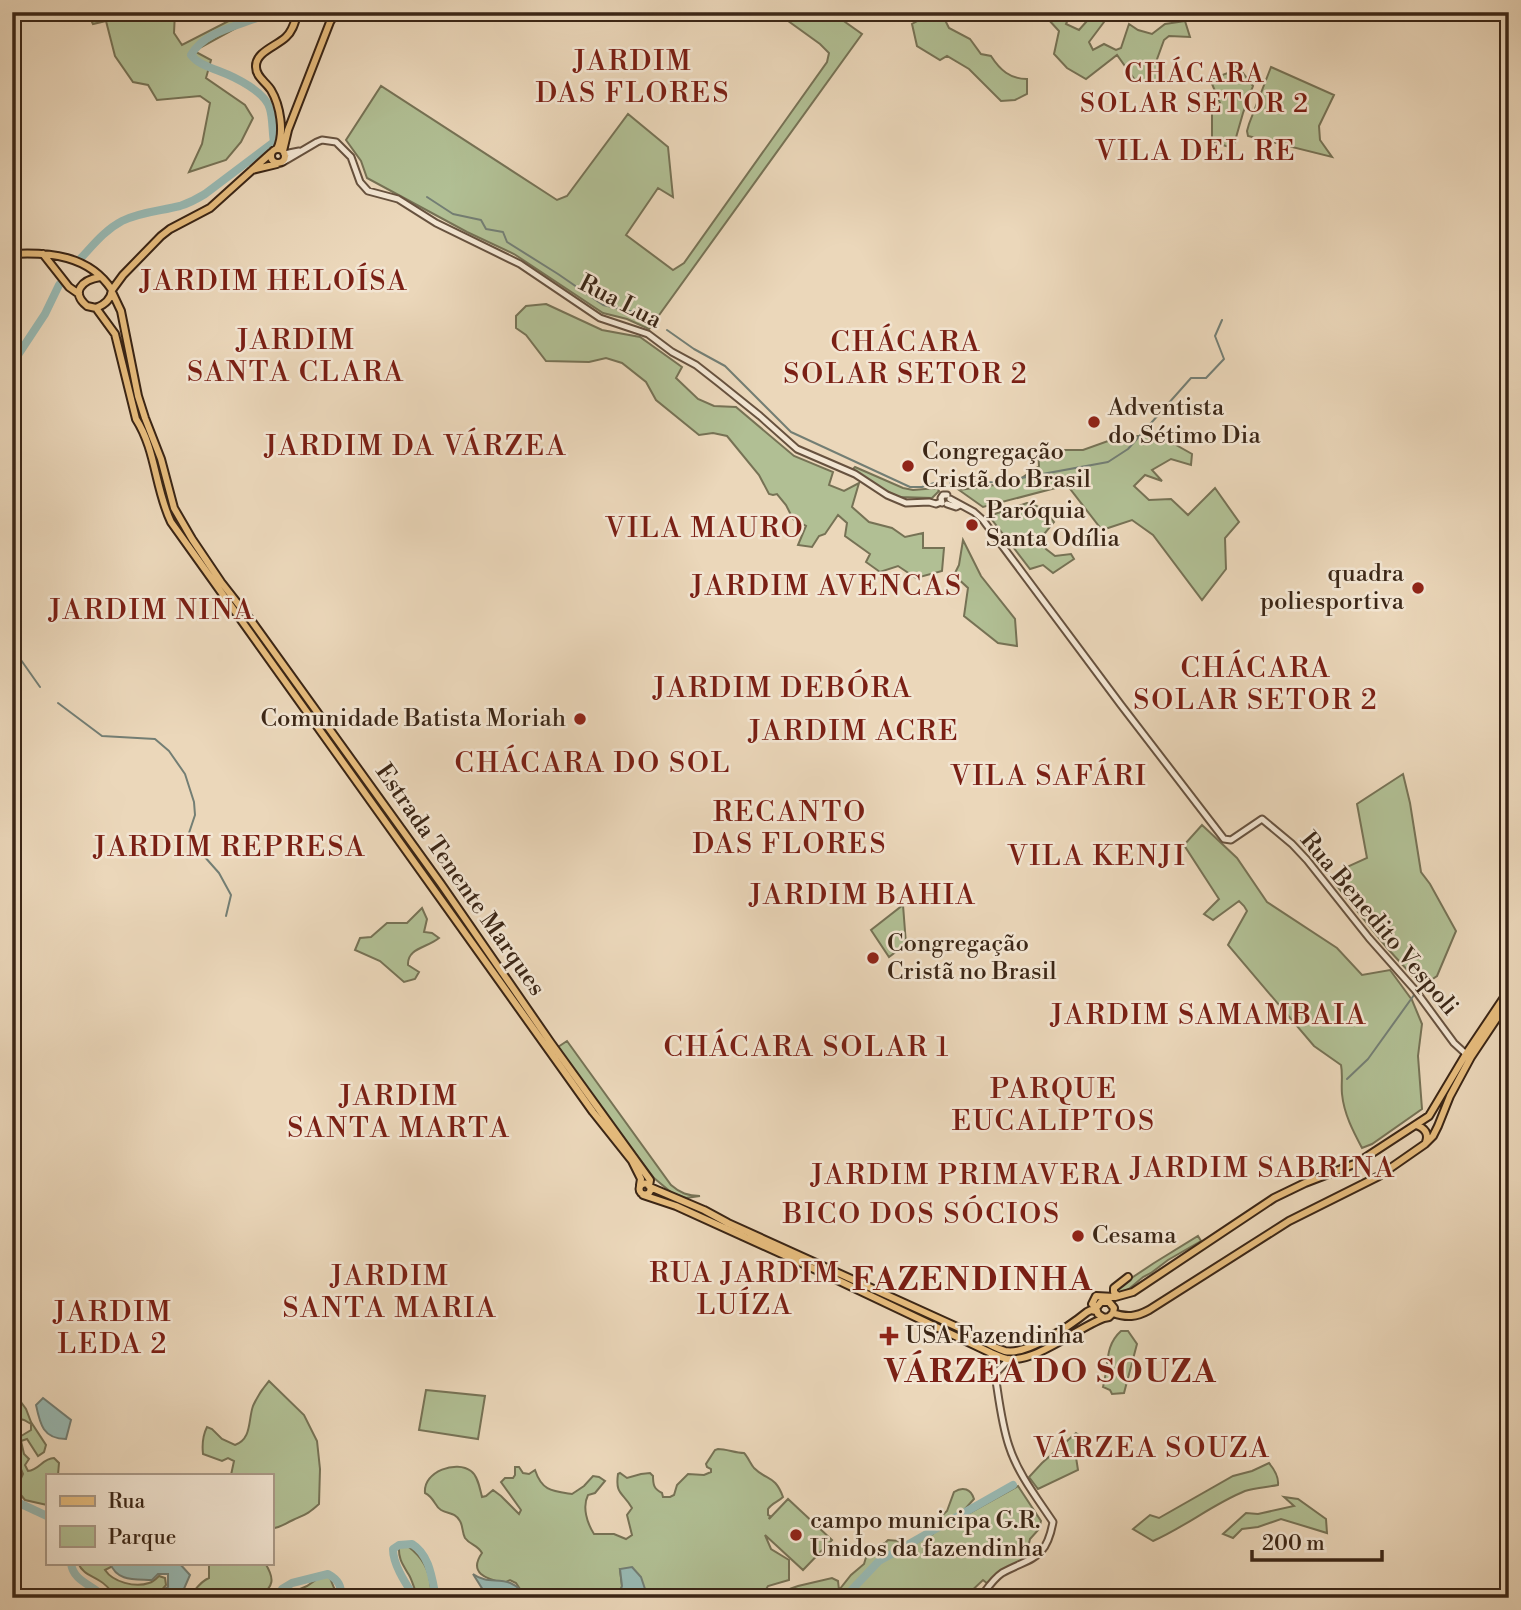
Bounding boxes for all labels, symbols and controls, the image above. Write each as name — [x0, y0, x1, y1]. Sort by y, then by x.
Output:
district label: JARDIM DAS FLORES — [536, 44, 730, 111]
district label: CHÁCARA SOLAR SETOR 2 — [1080, 56, 1310, 120]
district label: VILA DEL RE — [1094, 134, 1297, 169]
district label: JARDIM HELOÍSA — [139, 262, 408, 299]
street label: Rua Lua — [574, 268, 667, 336]
district label: JARDIM SANTA CLARA — [187, 323, 405, 390]
district label: CHÁCARA SOLAR SETOR 2 — [783, 323, 1029, 392]
place label: Adventista do Sétimo Dia — [1107, 393, 1261, 451]
marker: Adventista do Sétimo Dia — [1086, 414, 1102, 430]
district label: JARDIM DA VÁRZEA — [264, 427, 567, 464]
place label: Congregação Cristã do Brasil — [922, 437, 1091, 495]
marker: Congregação Cristã do Brasil — [900, 458, 916, 474]
place label: Paróquia Santa Odília — [986, 496, 1121, 554]
district label: VILA MAURO — [604, 511, 805, 546]
marker: Paróquia Santa Odília — [964, 517, 980, 533]
place label: quadra poliesportiva — [1260, 559, 1405, 617]
district label: JARDIM AVENCAS — [690, 569, 963, 604]
marker: quadra poliesportiva — [1410, 580, 1426, 596]
district label: JARDIM NINA — [48, 593, 255, 628]
district label: CHÁCARA SOLAR SETOR 2 — [1133, 649, 1379, 718]
district label: JARDIM DEBÓRA — [652, 669, 913, 706]
place label: Comunidade Batista Moriah — [261, 704, 566, 734]
marker: Comunidade Batista Moriah — [572, 711, 588, 727]
district label: JARDIM ACRE — [747, 714, 960, 749]
district label: CHÁCARA DO SOL — [455, 744, 731, 781]
district label: VILA SAFÁRI — [949, 757, 1148, 794]
street label: Estrada Tenente Marques — [368, 758, 552, 1002]
district label: RECANTO DAS FLORES — [693, 795, 887, 862]
street label: Rua Benedito Vespoli — [1293, 826, 1465, 1022]
district label: JARDIM REPRESA — [93, 830, 366, 865]
district label: VILA KENJI — [1006, 839, 1187, 874]
district label: JARDIM BAHIA — [748, 878, 977, 913]
place label: Congregação Cristã no Brasil — [887, 929, 1057, 987]
marker: Congregação Cristã no Brasil — [865, 950, 881, 966]
district label: JARDIM SAMAMBAIA — [1050, 998, 1367, 1033]
district label: CHÁCARA SOLAR 1 — [664, 1028, 950, 1065]
district label: PARQUE EUCALIPTOS — [952, 1072, 1156, 1139]
district label: JARDIM SANTA MARTA — [287, 1079, 511, 1146]
district label: JARDIM SABRINA — [1129, 1151, 1396, 1186]
district label: JARDIM PRIMAVERA — [810, 1158, 1123, 1193]
district label: BICO DOS SÓCIOS — [782, 1195, 1061, 1232]
place label: Cesama — [1092, 1221, 1177, 1251]
marker: Cesama — [1070, 1228, 1086, 1244]
district label: RUA JARDIM LUÍZA — [650, 1256, 840, 1323]
district label: JARDIM SANTA MARIA — [283, 1259, 497, 1326]
district label: FAZENDINHA — [852, 1260, 1094, 1300]
district label: JARDIM LEDA 2 — [52, 1295, 173, 1362]
place label: USA Fazendinha — [905, 1321, 1085, 1351]
marker: USA Fazendinha — [879, 1326, 899, 1346]
district label: VÁRZEA DO SOUZA — [883, 1350, 1218, 1392]
district label: VÁRZEA SOUZA — [1032, 1429, 1271, 1466]
legend — [46, 1474, 273, 1564]
text: Rua — [108, 1489, 145, 1515]
place label: campo municipa G.R. Unidos da fazendinha — [810, 1506, 1045, 1564]
scale bar — [1252, 1519, 1381, 1563]
text: Parque — [108, 1525, 176, 1551]
marker: campo municipa G.R. Unidos da fazendinha — [788, 1527, 804, 1543]
text: 200 m — [1262, 1531, 1325, 1557]

